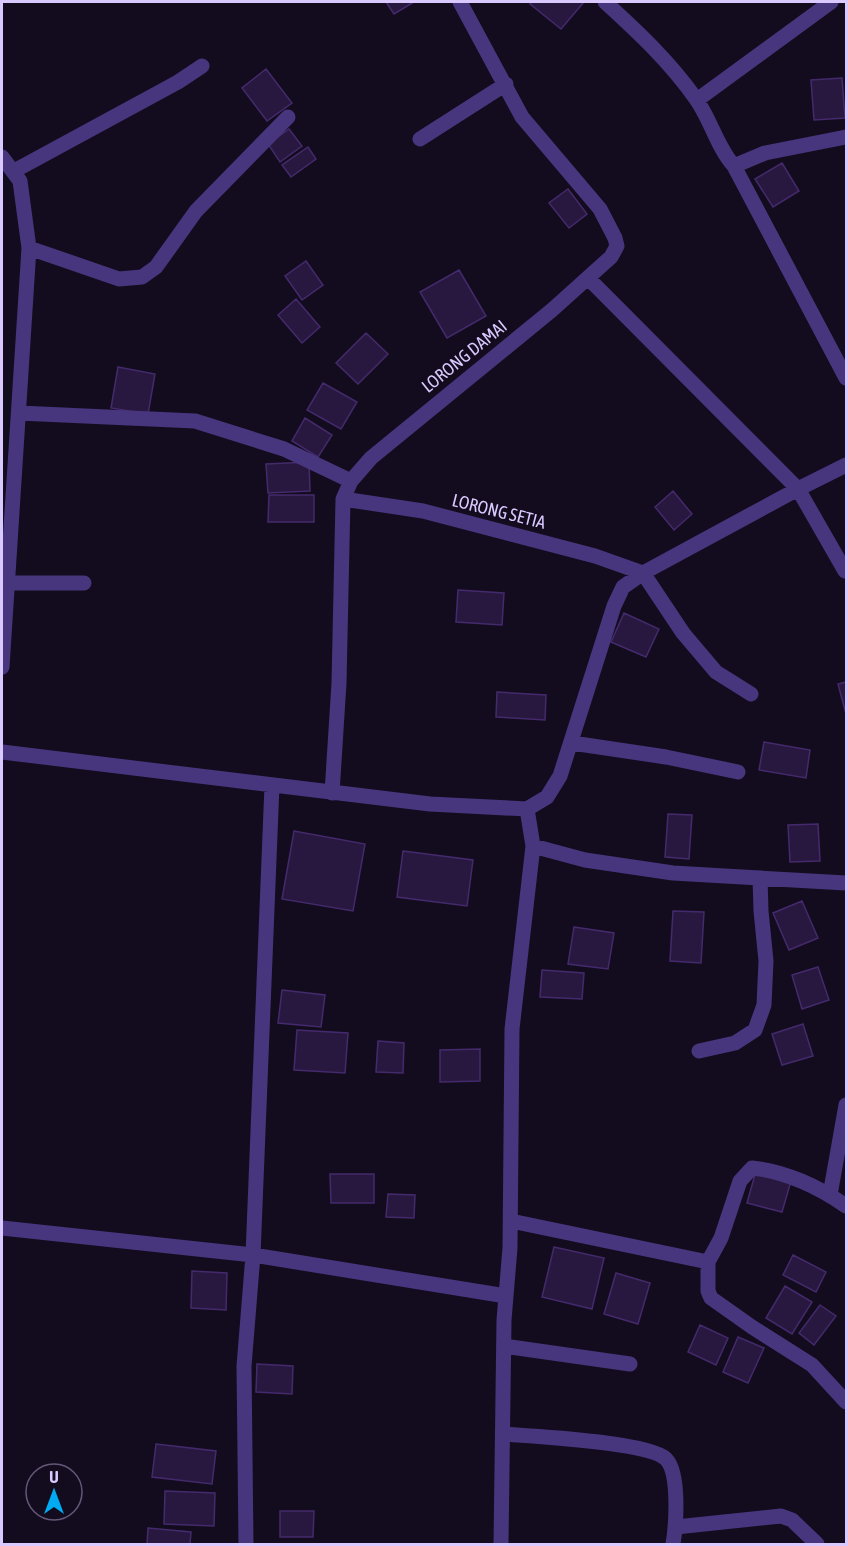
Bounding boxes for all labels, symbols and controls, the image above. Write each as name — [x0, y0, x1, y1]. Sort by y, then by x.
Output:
street label: LORONG DAMAI — [417, 315, 511, 397]
street label: LORONG SETIA — [450, 489, 548, 533]
north arrow — [24, 1462, 84, 1522]
text: U — [49, 1468, 59, 1486]

